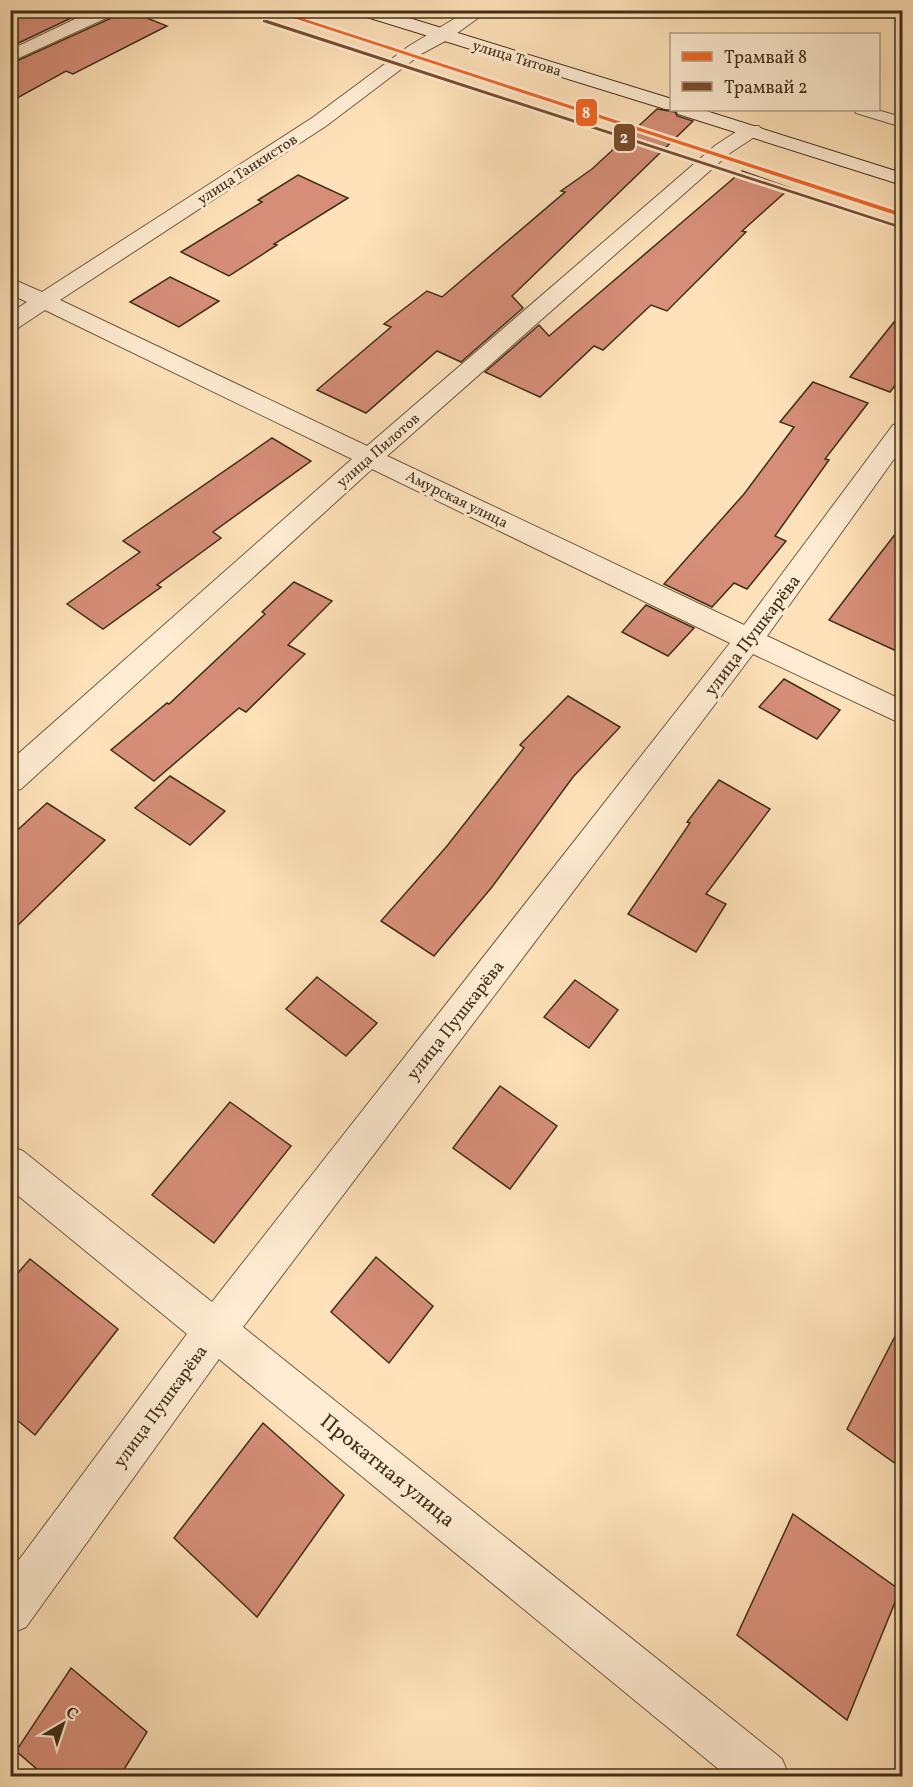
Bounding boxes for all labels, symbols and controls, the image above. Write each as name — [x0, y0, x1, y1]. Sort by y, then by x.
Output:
legend — [670, 33, 880, 111]
street label: улица Титова — [469, 36, 564, 83]
text: Трамвай 8 — [724, 46, 807, 71]
text: Трамвай 2 — [724, 76, 808, 101]
line badge: 8 — [575, 98, 598, 127]
text: 8 — [582, 103, 590, 125]
line badge: 2 — [613, 123, 636, 152]
text: 2 — [620, 128, 628, 150]
street label: улица Танкистов — [194, 130, 302, 211]
street label: улица Пилотов — [333, 409, 425, 493]
street label: Амурская улица — [402, 466, 511, 534]
street label: улица Пушкарёва — [699, 570, 807, 702]
street label: улица Пушкарёва — [401, 956, 511, 1086]
street label: улица Пушкарёва — [108, 1340, 214, 1473]
street label: Прокатная улица — [313, 1408, 461, 1535]
north arrow — [33, 1694, 93, 1754]
text: С — [60, 1702, 82, 1726]

